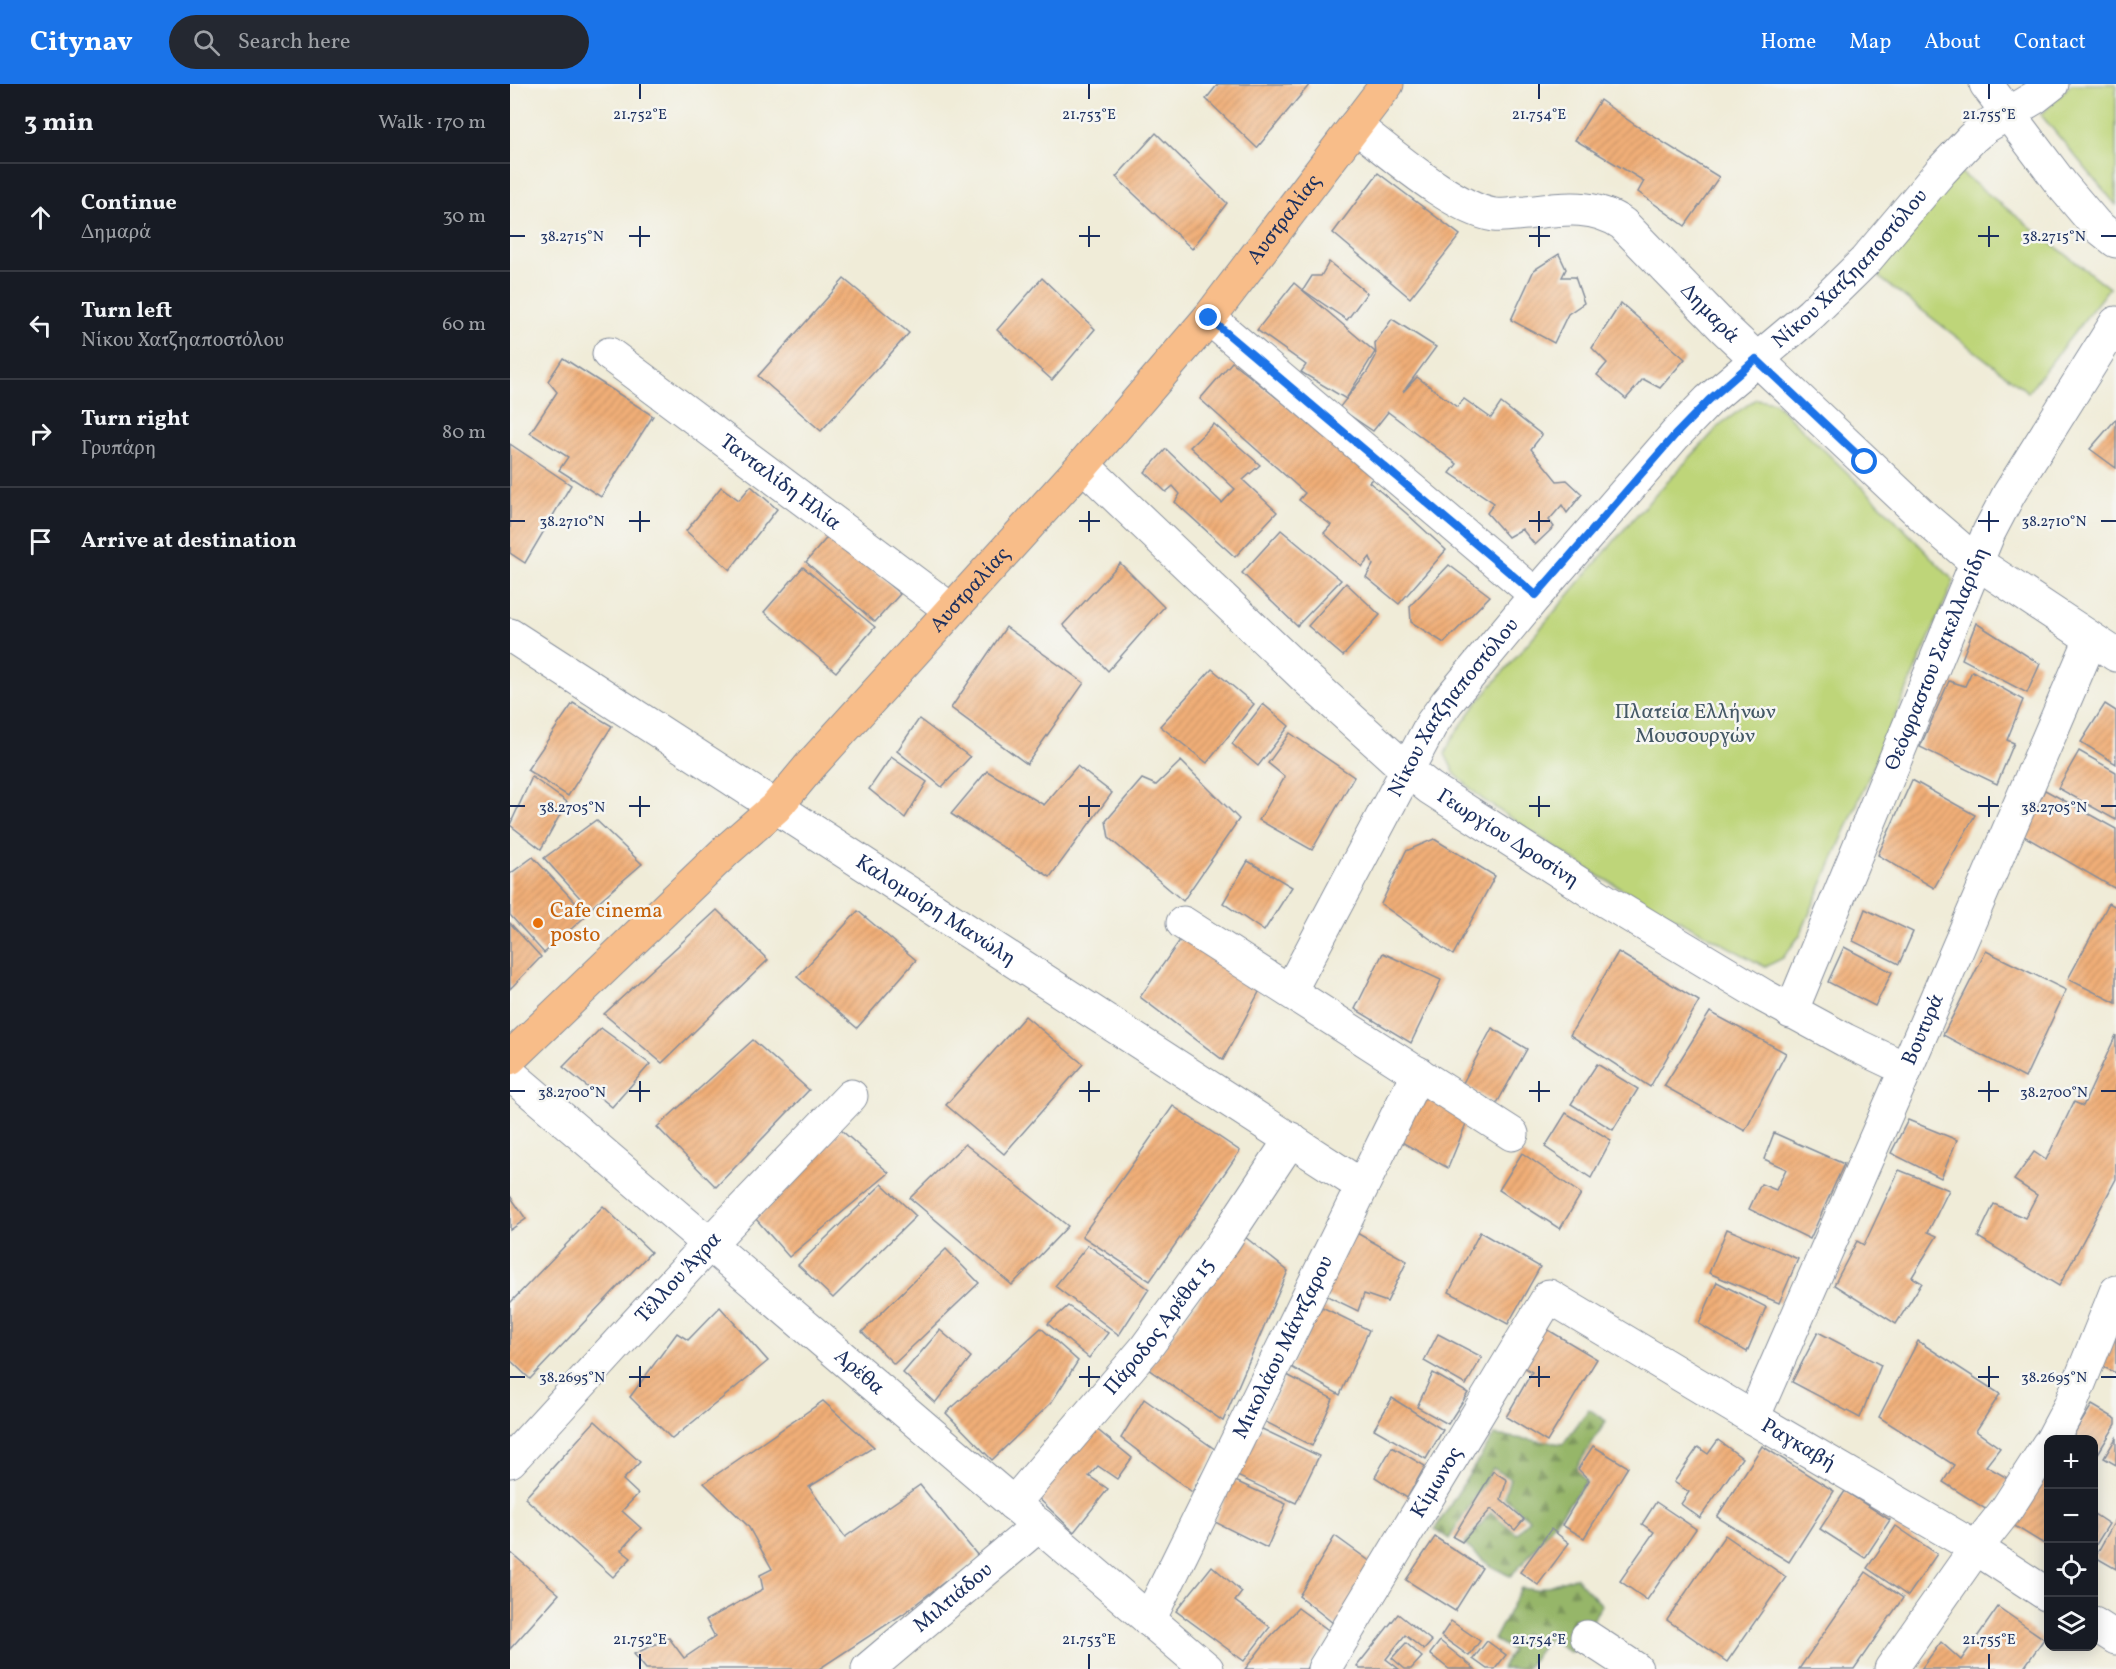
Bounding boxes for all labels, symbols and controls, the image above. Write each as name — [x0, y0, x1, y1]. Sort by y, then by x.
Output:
search box — [169, 15, 589, 69]
text: Citynav — [30, 23, 133, 62]
icon: search — [190, 26, 223, 59]
text: Search here — [238, 27, 350, 58]
text: Home — [1761, 28, 1816, 57]
text: Map — [1849, 28, 1891, 57]
text: About — [1924, 28, 1981, 57]
text: Contact — [2014, 28, 2086, 57]
text: 3 min — [24, 105, 94, 141]
text: 21.752°E — [613, 105, 667, 126]
text: 21.753°E — [1062, 105, 1116, 126]
text: 21.754°E — [1512, 105, 1566, 126]
text: 21.755°E — [1962, 105, 2016, 126]
text: Walk · 170 m — [378, 109, 486, 137]
street label: Αυστραλίας — [1240, 168, 1328, 271]
street label: Νίκου Χατζηαποστόλου — [1766, 183, 1934, 355]
text: Continue — [81, 188, 177, 219]
icon: ahead — [24, 201, 57, 234]
text: 30 m — [442, 203, 486, 231]
text: Δημαρά — [81, 219, 151, 247]
text: 38.2715°N — [540, 227, 604, 248]
text: 38.2715°N — [2022, 227, 2086, 248]
street label: Δημαρά — [1674, 277, 1746, 350]
text: Turn left — [81, 296, 172, 327]
route end — [1195, 304, 1221, 330]
icon: left — [24, 309, 57, 342]
text: 60 m — [442, 311, 486, 339]
text: Νίκου Χατζηαποστόλου — [81, 327, 284, 355]
text: Turn right — [81, 404, 189, 435]
icon: right — [24, 417, 57, 450]
text: 80 m — [442, 419, 486, 447]
street label: Τανταλίδη Ηλία — [714, 427, 847, 537]
text: Γρυπάρη — [81, 435, 156, 463]
route start — [1851, 448, 1877, 474]
text: 38.2710°N — [539, 512, 605, 533]
text: 38.2710°N — [2021, 512, 2087, 533]
icon: arrive — [24, 525, 57, 558]
text: Arrive at destination — [81, 526, 297, 557]
street label: Αυστραλίας — [923, 540, 1017, 639]
street label: Θεόφραστου Σακελλαρίδη — [1878, 543, 1996, 775]
street label: Νίκου Χατζηαποστόλου — [1381, 612, 1526, 802]
park label: Πλατεία Ελλήνων Μουσουργών — [1614, 698, 1776, 751]
street label: Γεωργίου Δροσίνη — [1431, 782, 1585, 895]
text: 38.2705°N — [539, 798, 605, 819]
text: 38.2705°N — [2021, 798, 2087, 819]
street label: Καλομοίρη Μανώλη — [850, 848, 1022, 973]
place label: Cafe cinema posto — [550, 897, 663, 950]
marker: Cafe cinema posto — [531, 916, 545, 930]
street label: Βουτυρά — [1895, 989, 1951, 1070]
text: 38.2700°N — [538, 1083, 606, 1104]
text: 38.2700°N — [2020, 1083, 2088, 1104]
street label: Τέλλου Άγρα — [629, 1225, 728, 1330]
street label: Μικολάου Μάντζαρου — [1226, 1251, 1340, 1444]
street label: Πάροδος Αρέθα 15 — [1097, 1252, 1221, 1402]
street label: Αρέθα — [828, 1342, 891, 1402]
text: 38.2695°N — [539, 1368, 605, 1389]
text: 38.2695°N — [2021, 1368, 2087, 1389]
street label: Ραγκαβή — [1756, 1411, 1841, 1478]
map controls — [2044, 1435, 2098, 1651]
button: + — [2044, 1435, 2098, 1489]
street label: Κίμωνος — [1404, 1441, 1469, 1524]
button: − — [2044, 1489, 2098, 1543]
button: locate — [2044, 1543, 2098, 1597]
street label: Μιλτιάδου — [907, 1556, 999, 1639]
button: layers — [2044, 1597, 2098, 1651]
text: 21.752°E — [613, 1630, 667, 1651]
text: 21.753°E — [1062, 1630, 1116, 1651]
text: 21.754°E — [1512, 1630, 1566, 1651]
text: 21.755°E — [1962, 1630, 2016, 1651]

